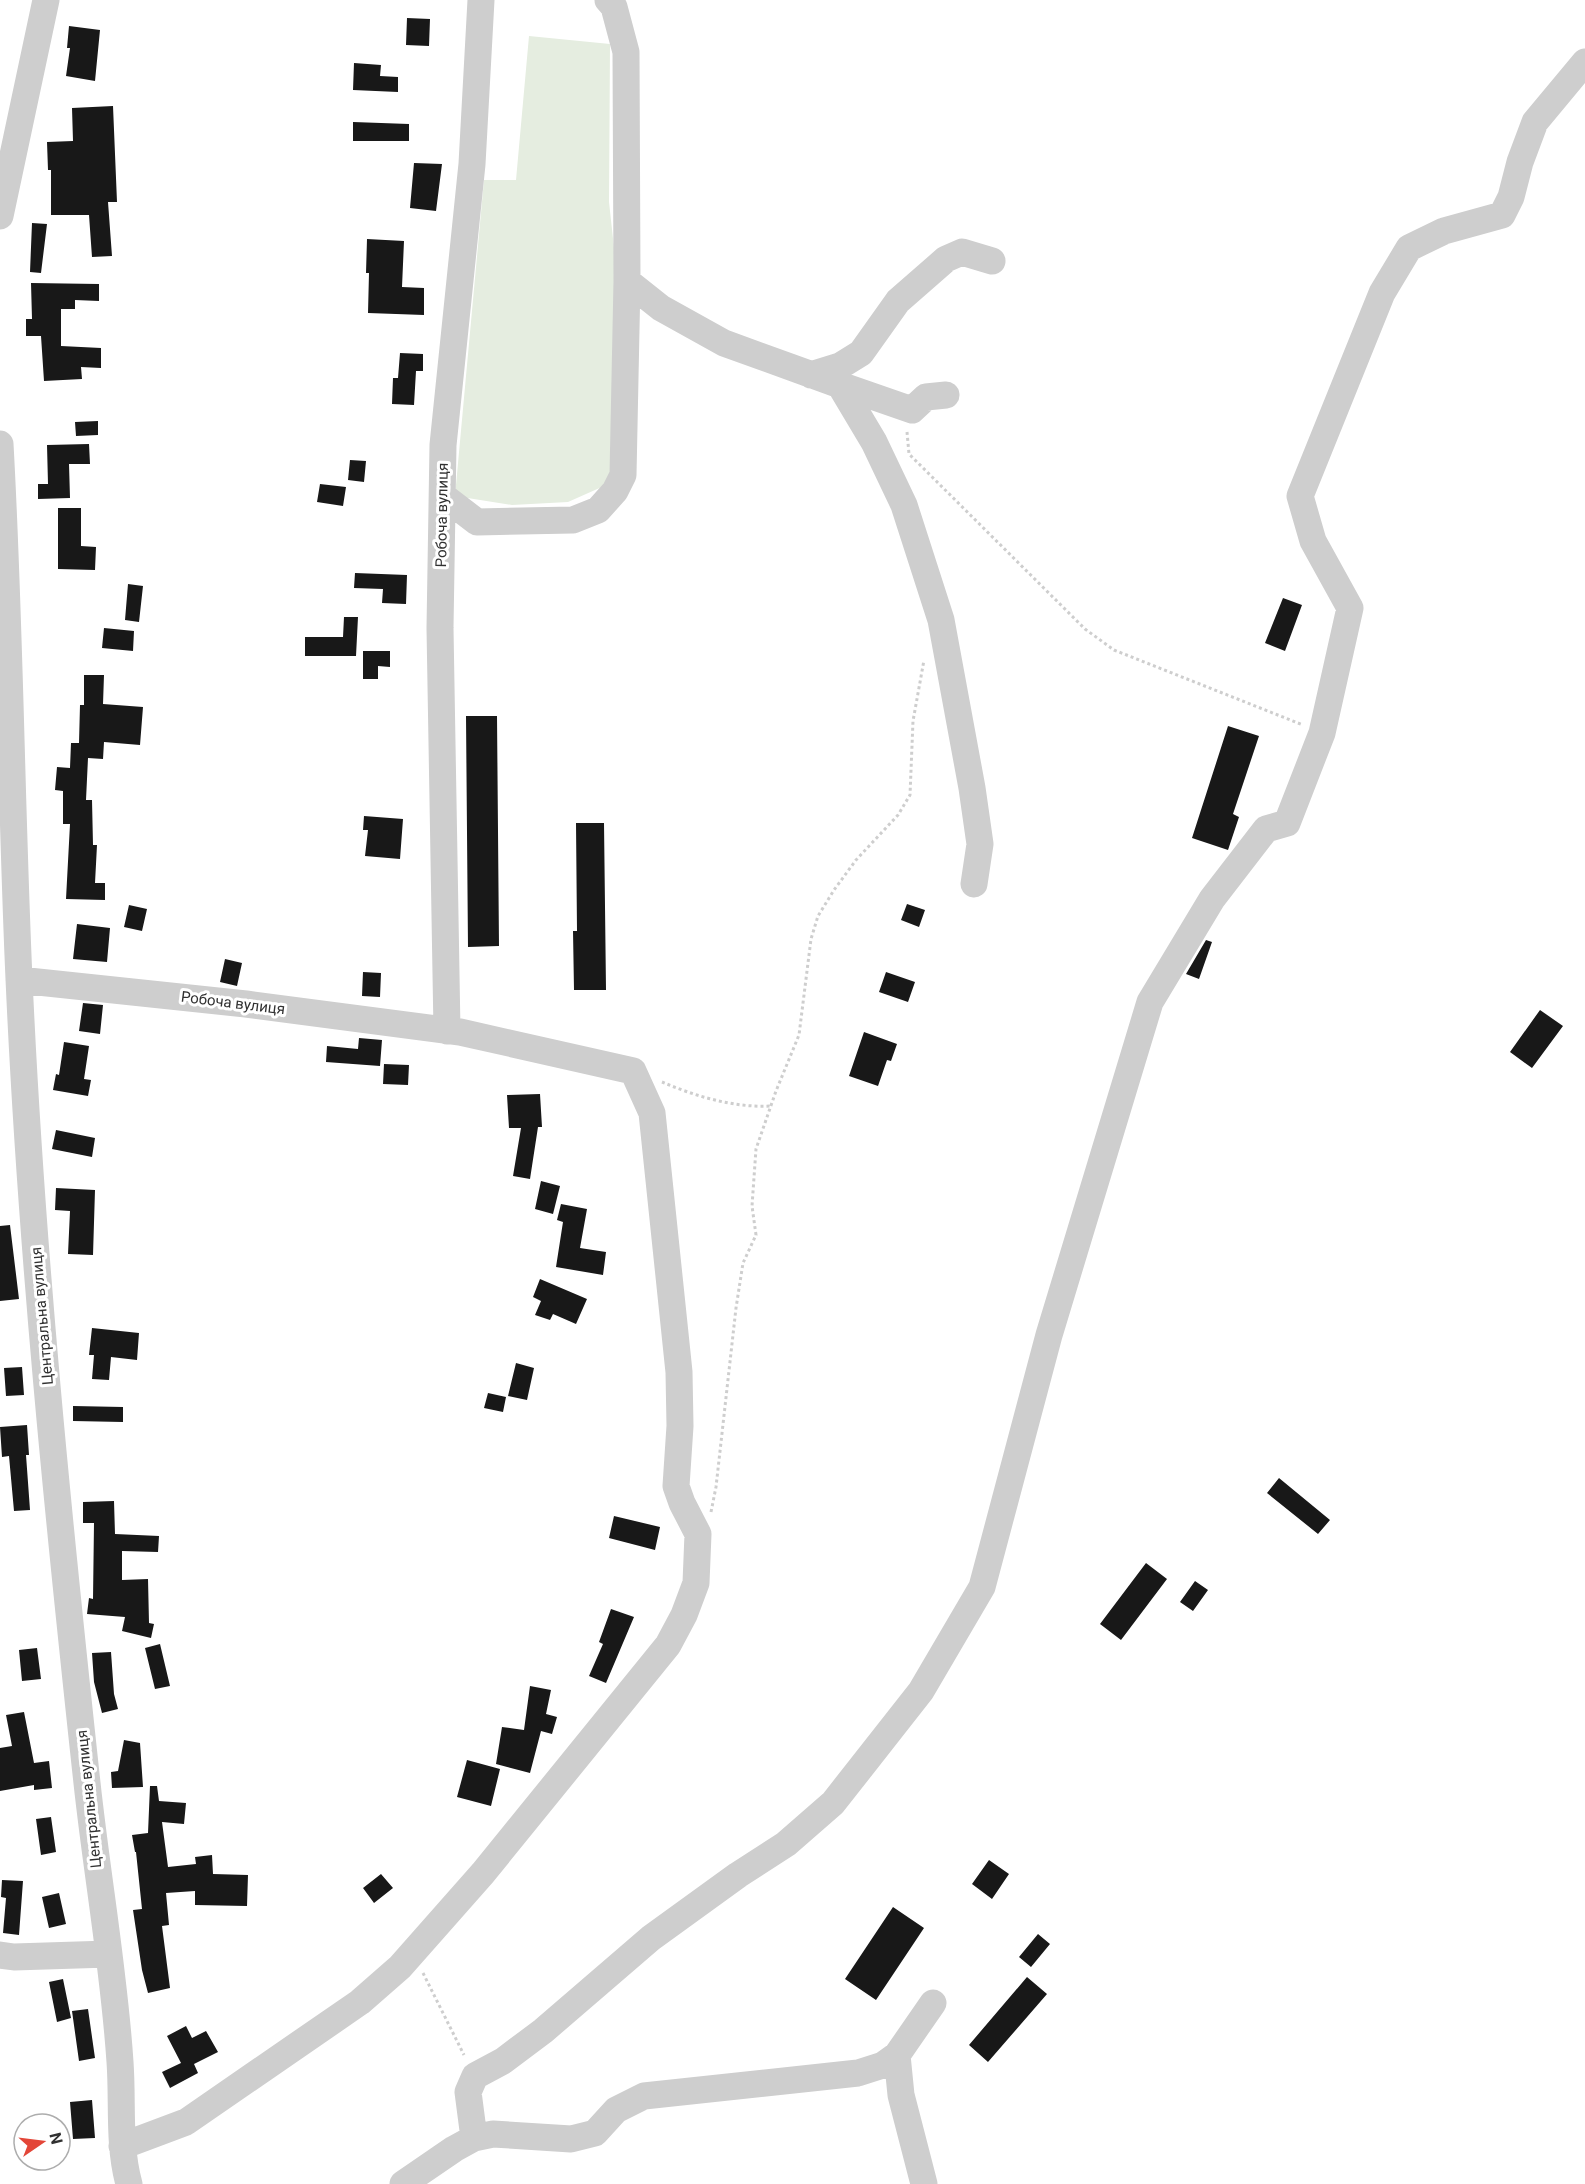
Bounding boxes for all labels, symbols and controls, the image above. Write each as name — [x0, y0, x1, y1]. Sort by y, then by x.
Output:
street label: Робоча вулиця — [432, 463, 452, 567]
street label: Робоча вулиця — [180, 988, 286, 1018]
street label: Центральна вулиця — [27, 1246, 57, 1386]
street label: Центральна вулиця — [73, 1729, 105, 1869]
north arrow — [12, 2112, 72, 2172]
text: N — [45, 2131, 67, 2146]

